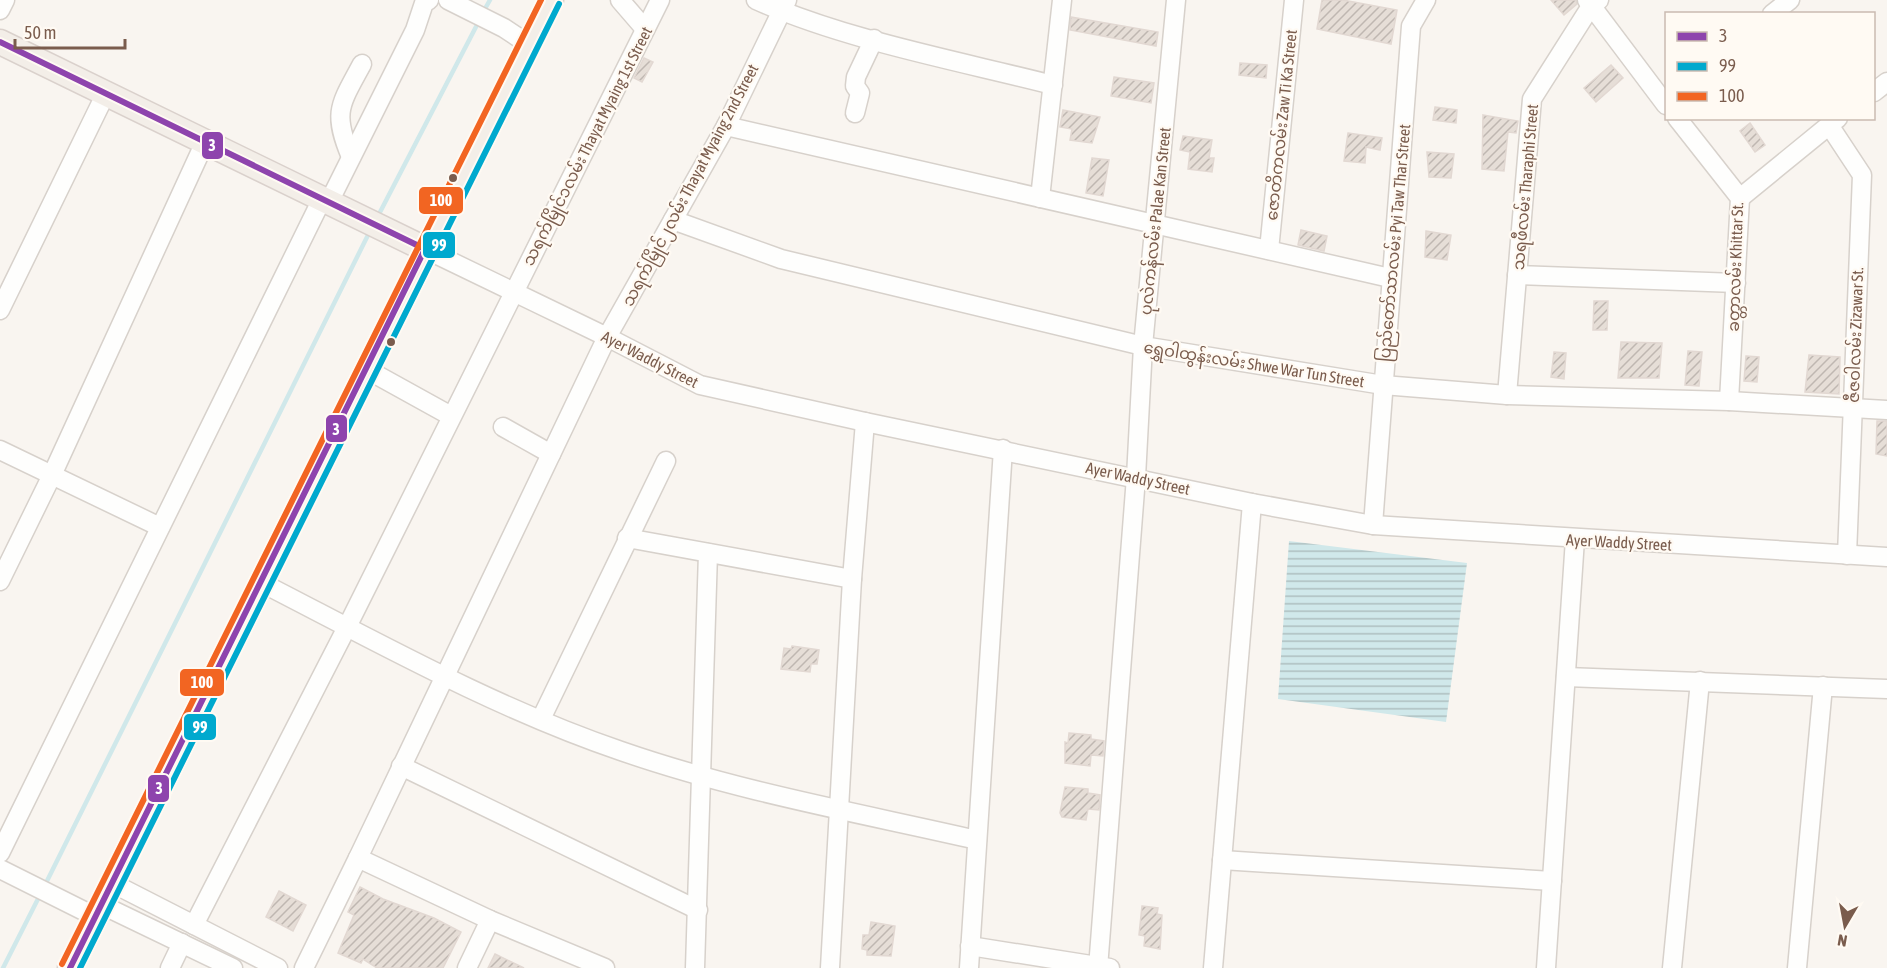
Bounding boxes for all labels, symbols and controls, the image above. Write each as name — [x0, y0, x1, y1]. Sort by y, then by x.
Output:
scale bar — [15, 12, 124, 50]
legend — [1665, 12, 1875, 120]
text: 50 m — [24, 22, 56, 43]
street label: သရက်မြိုင်၁လမ်း Thayat Myaing 1st Street — [517, 22, 660, 271]
text: 3 — [1719, 25, 1727, 46]
street label: ဇောတိကလမ်း Zaw Ti Ka Street — [1260, 28, 1300, 221]
text: 99 — [1719, 55, 1736, 76]
street label: သရက်မြိုင်၂လမ်း Thayat Myaing 2nd Street — [617, 60, 766, 311]
text: 100 — [1719, 85, 1744, 106]
street label: သရဖီလမ်း Tharaphi Street — [1507, 103, 1546, 271]
street label: ပြည်တော်သာလမ်း Pyi Taw Thar Street — [1373, 123, 1418, 363]
street label: ပုလဲကန်လမ်း Palae Kan Street — [1134, 126, 1180, 316]
line badge: 3 — [201, 131, 224, 160]
text: 3 — [208, 136, 216, 154]
unlabelled marker — [447, 172, 459, 184]
line badge: 100 — [418, 186, 464, 215]
text: 100 — [430, 191, 453, 209]
street label: ခတ္တာလမ်း Khittar St. — [1722, 202, 1751, 332]
line badge: 99 — [422, 231, 456, 259]
text: 99 — [431, 236, 447, 254]
street label: ဇီဇဝါလမ်း Zizawar St. — [1842, 267, 1866, 403]
street label: Ayer Waddy Street — [598, 327, 702, 392]
unlabelled marker — [385, 336, 397, 348]
street label: ရွှေဝါထွန်းလမ်း Shwe War Tun Street — [1142, 336, 1366, 395]
line badge: 3 — [325, 414, 348, 443]
text: 3 — [332, 420, 340, 438]
street label: Ayer Waddy Street — [1084, 458, 1192, 499]
street label: Ayer Waddy Street — [1566, 530, 1673, 555]
line badge: 100 — [179, 668, 225, 697]
text: 100 — [191, 673, 214, 691]
line badge: 99 — [183, 713, 217, 741]
text: 99 — [192, 718, 208, 736]
line badge: 3 — [147, 774, 170, 803]
text: 3 — [155, 779, 163, 797]
north arrow — [1815, 896, 1875, 956]
text: N — [1836, 931, 1849, 950]

